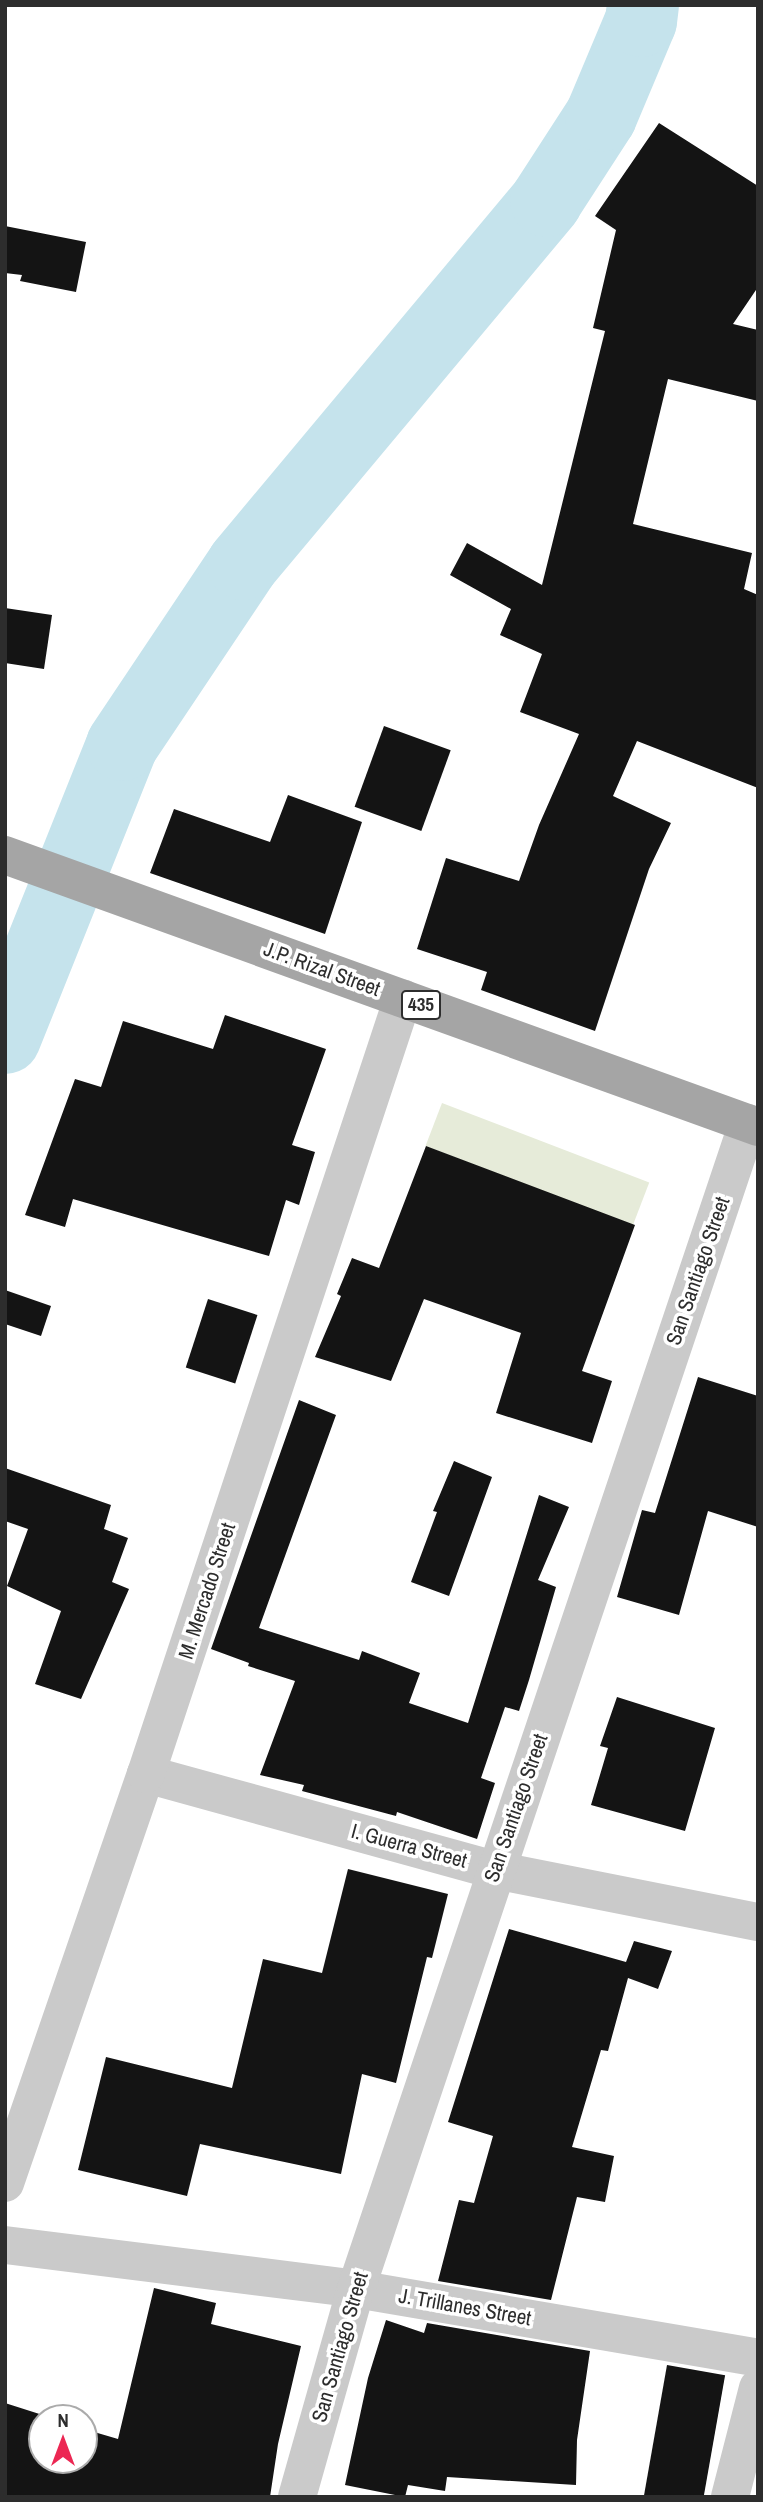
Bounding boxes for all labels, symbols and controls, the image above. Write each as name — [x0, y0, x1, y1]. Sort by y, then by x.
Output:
street label: J.P. Rizal Street — [260, 936, 384, 1002]
road number: 435 — [400, 990, 442, 1021]
street label: San Santiago Street — [661, 1194, 735, 1348]
street label: M. Mercado Street — [173, 1520, 241, 1662]
street label: San Santiago Street — [479, 1731, 553, 1885]
street label: I. Guerra Street — [348, 1818, 470, 1874]
street label: San Santiago Street — [307, 2269, 373, 2425]
street label: J. Trillanes Street — [397, 2283, 533, 2331]
north arrow — [28, 2404, 98, 2474]
text: N — [57, 2407, 69, 2433]

